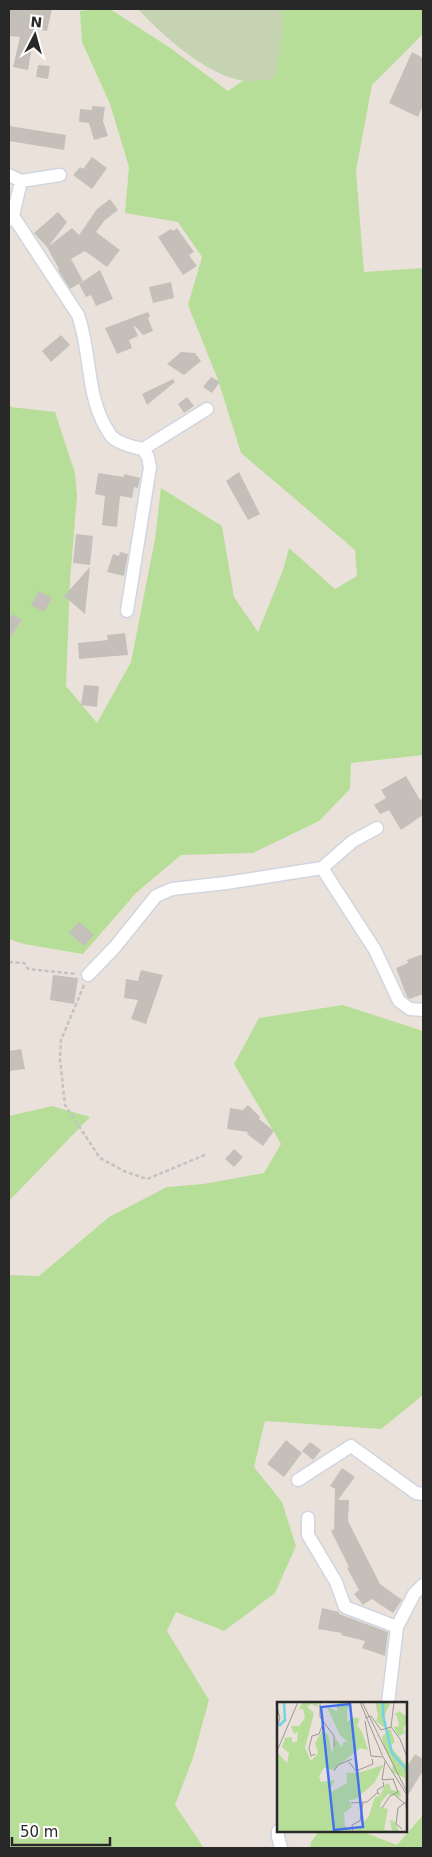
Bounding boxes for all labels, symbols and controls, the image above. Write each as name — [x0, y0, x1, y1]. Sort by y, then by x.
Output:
north arrow — [10, 10, 60, 60]
text: N — [30, 14, 43, 31]
inset map — [277, 1702, 407, 1832]
scale bar — [12, 1814, 110, 1846]
text: 50 m — [20, 1823, 58, 1841]

